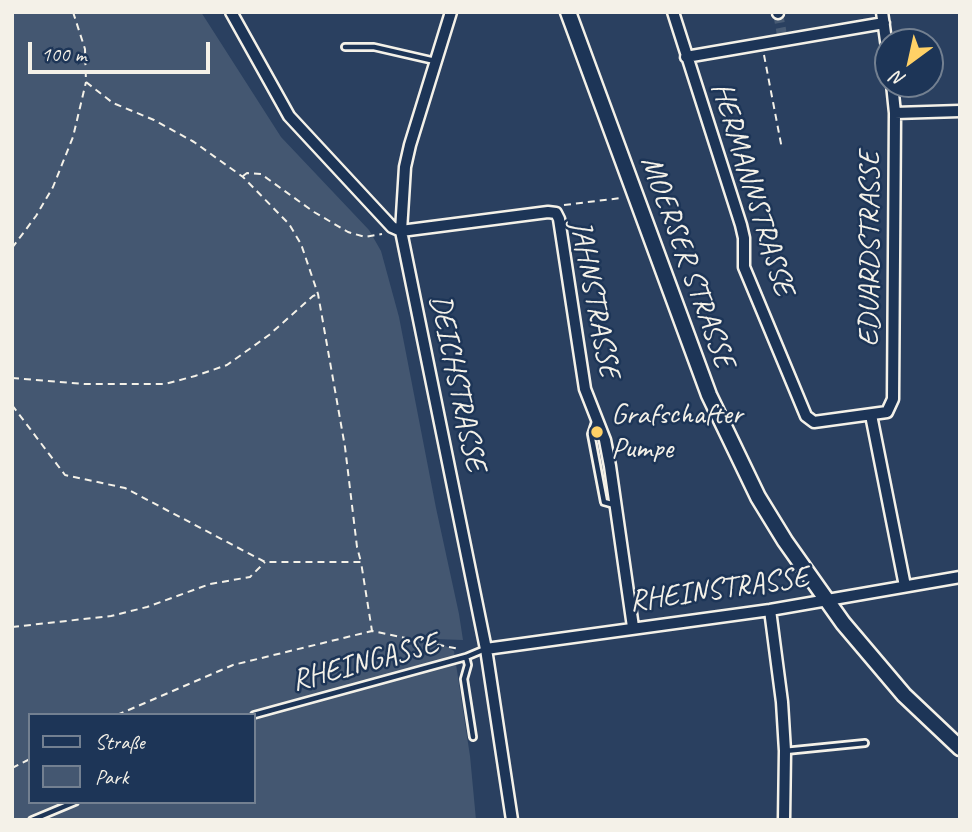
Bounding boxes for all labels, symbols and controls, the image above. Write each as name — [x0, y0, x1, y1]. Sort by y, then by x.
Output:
scale bar — [32, 28, 214, 72]
north arrow — [874, 28, 944, 98]
text: 100 m — [41, 41, 86, 67]
text: N — [887, 66, 910, 92]
street label: HERMANNSTRASSE — [703, 78, 801, 300]
street label: MOERSER STRASSE — [632, 151, 742, 373]
street label: EDUARDSTRASSE — [852, 151, 888, 347]
street label: JAHNSTRASSE — [561, 217, 627, 381]
street label: DEICHSTRASSE — [421, 292, 493, 474]
place label: Grafschafter Pumpe — [611, 397, 743, 467]
marker: Grafschafter Pumpe — [589, 424, 605, 440]
street label: RHEINSTRASSE — [627, 560, 811, 620]
street label: RHEINGASSE — [288, 626, 442, 700]
legend — [28, 713, 256, 804]
text: Straße — [95, 729, 145, 755]
text: Park — [95, 764, 128, 790]

